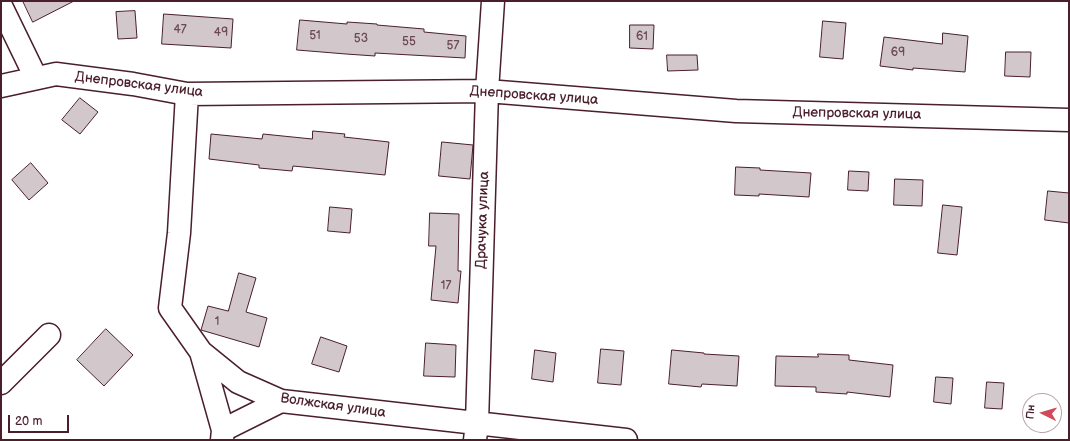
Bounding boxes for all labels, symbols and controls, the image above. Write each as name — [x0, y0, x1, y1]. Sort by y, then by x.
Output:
house number: 47 — [173, 23, 187, 37]
house number: 49 — [214, 26, 228, 40]
house number: 51 — [309, 29, 321, 43]
house number: 61 — [636, 30, 648, 44]
house number: 53 — [354, 32, 368, 46]
house number: 55 — [402, 35, 416, 49]
house number: 57 — [447, 39, 459, 53]
house number: 69 — [891, 46, 905, 60]
street label: Днепровская улица — [74, 69, 204, 101]
street label: Днепровская улица — [469, 83, 599, 109]
street label: Днепровская улица — [792, 104, 922, 124]
street label: Драчука улица — [473, 171, 493, 269]
house number: 17 — [441, 279, 451, 293]
house number: 1 — [215, 315, 219, 329]
street label: Волжская улица — [279, 390, 387, 422]
north arrow — [1022, 393, 1062, 433]
text: Пн — [1023, 404, 1038, 420]
scale bar — [10, 407, 71, 433]
text: 20 m — [15, 414, 42, 429]

